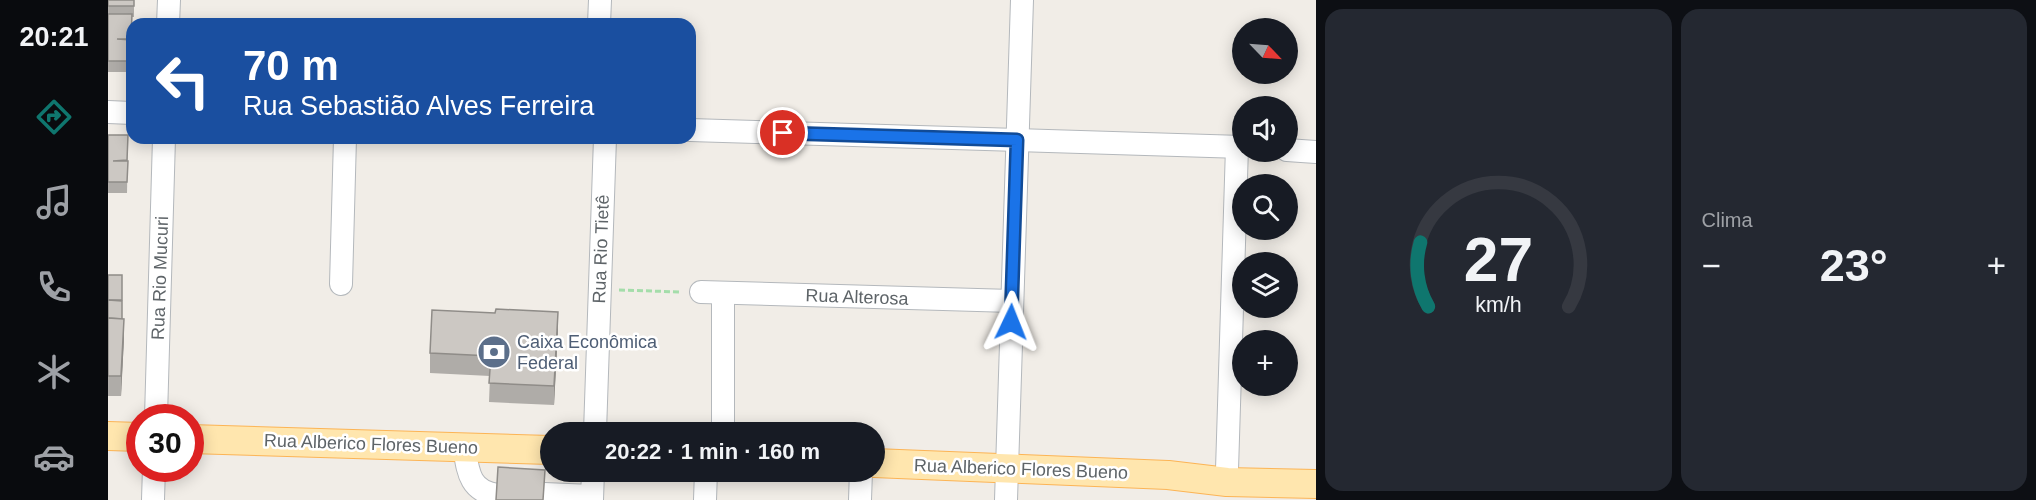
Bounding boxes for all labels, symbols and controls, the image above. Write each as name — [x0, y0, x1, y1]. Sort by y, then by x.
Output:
north arrow — [1232, 18, 1298, 84]
map controls — [1232, 18, 1298, 396]
text: 20:21 — [19, 22, 89, 52]
icon: left — [144, 42, 222, 120]
text: 70 m — [243, 42, 339, 89]
text: Rua Sebastião Alves Ferreira — [243, 91, 594, 121]
icon: directions — [33, 96, 75, 138]
button: sound — [1232, 96, 1298, 162]
pin — [757, 107, 808, 158]
icon: arrive — [766, 116, 799, 149]
button: search — [1232, 174, 1298, 240]
icon: music — [33, 181, 75, 223]
street label: Rua Rio Tietê — [589, 194, 613, 304]
text: Clima — [1702, 209, 1753, 231]
street label: Rua Rio Mucuri — [148, 216, 172, 340]
text: 27 — [1464, 225, 1533, 294]
text: 23° — [1820, 240, 1888, 291]
text: − — [1702, 247, 1721, 284]
text: + — [1987, 247, 2006, 284]
button: layers — [1232, 252, 1298, 318]
icon: phone — [33, 266, 75, 308]
street label: Rua Alterosa — [805, 285, 910, 309]
position arrow — [979, 290, 1043, 354]
text: km/h — [1475, 293, 1521, 317]
button: + — [1232, 330, 1298, 396]
place label: Caixa Econômica Federal — [517, 332, 658, 373]
bank icon: Caixa Econômica Federal — [476, 334, 512, 370]
icon: climate — [33, 351, 75, 393]
speed limit sign: 30 — [126, 404, 204, 482]
street label: Rua Alberico Flores Bueno — [264, 430, 478, 458]
icon: car — [33, 436, 75, 478]
text: 20:22 · 1 min · 160 m — [605, 439, 820, 464]
street label: Rua Alberico Flores Bueno — [914, 455, 1128, 483]

